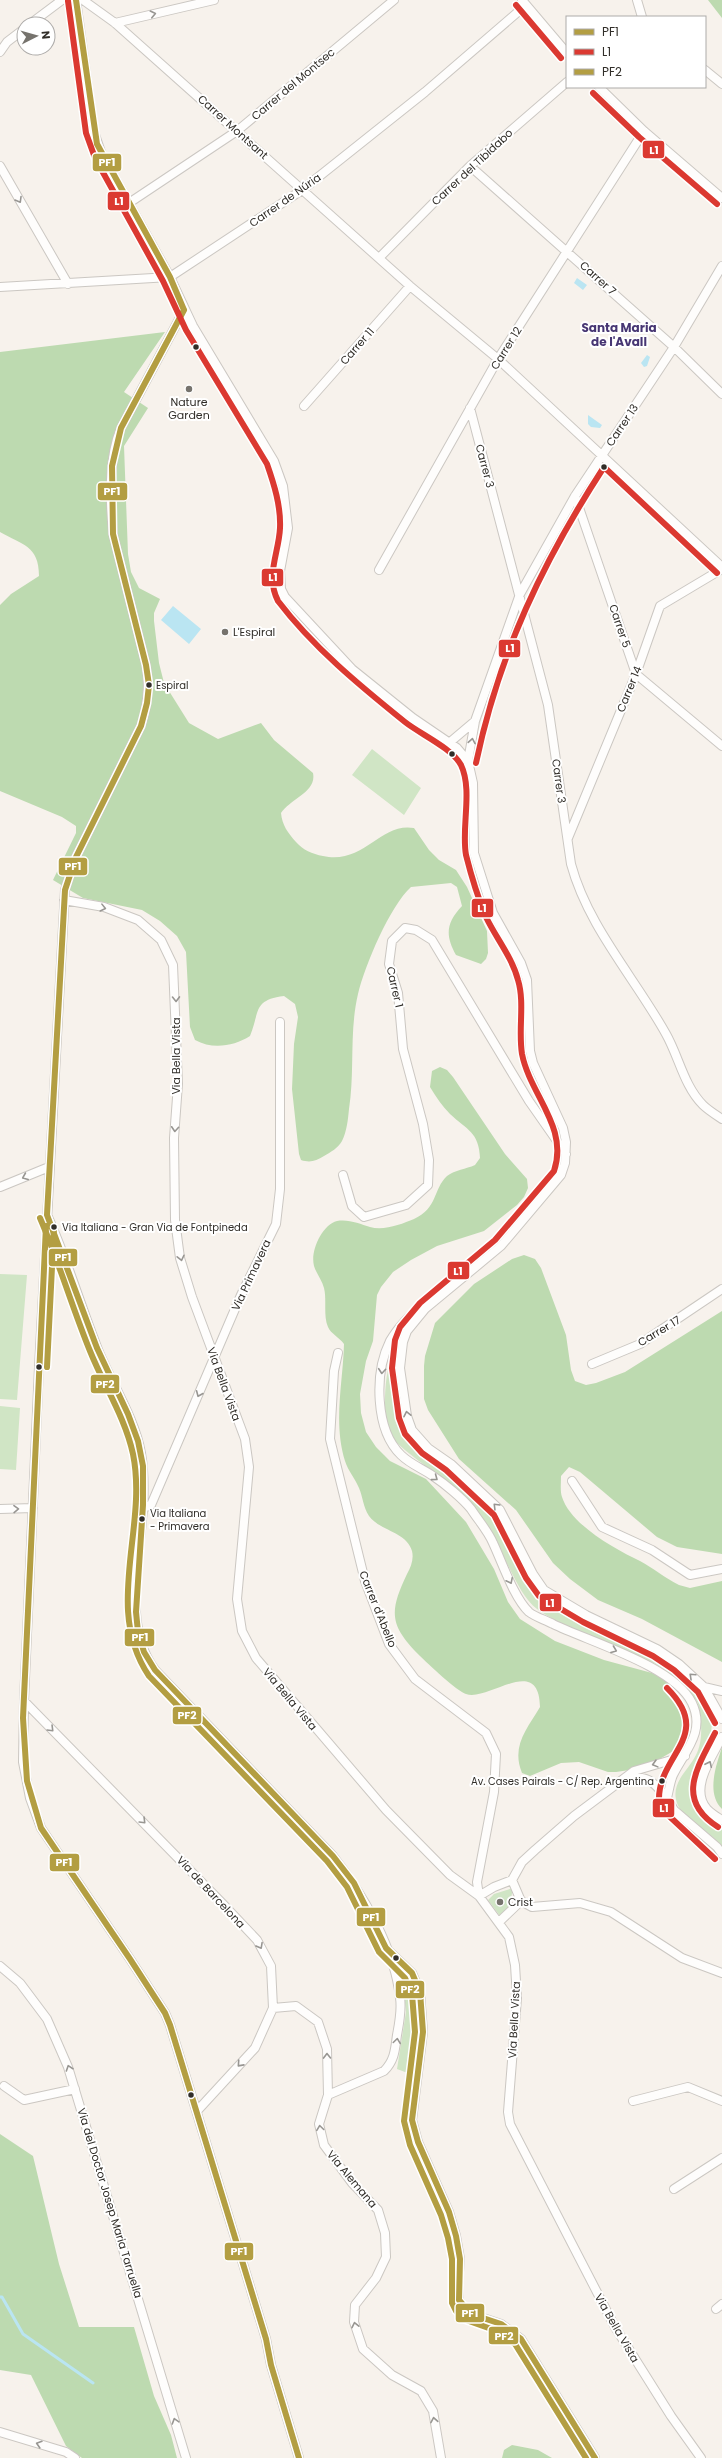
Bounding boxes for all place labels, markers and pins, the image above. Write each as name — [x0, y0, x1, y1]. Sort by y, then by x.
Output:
unlabelled marker — [191, 342, 201, 352]
marker: Nature Garden — [184, 384, 194, 394]
place label: Nature Garden — [168, 394, 210, 423]
unlabelled marker — [599, 462, 609, 472]
place label: L'Espiral — [233, 624, 275, 640]
marker: L'Espiral — [220, 627, 230, 637]
place label: Espiral — [156, 678, 189, 693]
marker: Espiral — [144, 680, 154, 690]
unlabelled marker — [447, 749, 457, 759]
place label: Via Italiana - Gran Via de Fontpineda — [62, 1220, 248, 1235]
marker: Via Italiana - Gran Via de Fontpineda — [49, 1222, 59, 1232]
unlabelled marker — [34, 1362, 44, 1372]
place label: Via Italiana - Primavera — [150, 1506, 210, 1534]
marker: Via Italiana - Primavera — [137, 1514, 147, 1524]
place label: Av. Cases Pairals - C/ Rep. Argentina — [471, 1774, 654, 1789]
marker: Av. Cases Pairals - C/ Rep. Argentina — [657, 1776, 667, 1786]
place label: Crist — [508, 1894, 533, 1910]
marker: Crist — [495, 1897, 505, 1907]
unlabelled marker — [391, 1953, 401, 1963]
unlabelled marker — [186, 2090, 196, 2100]

